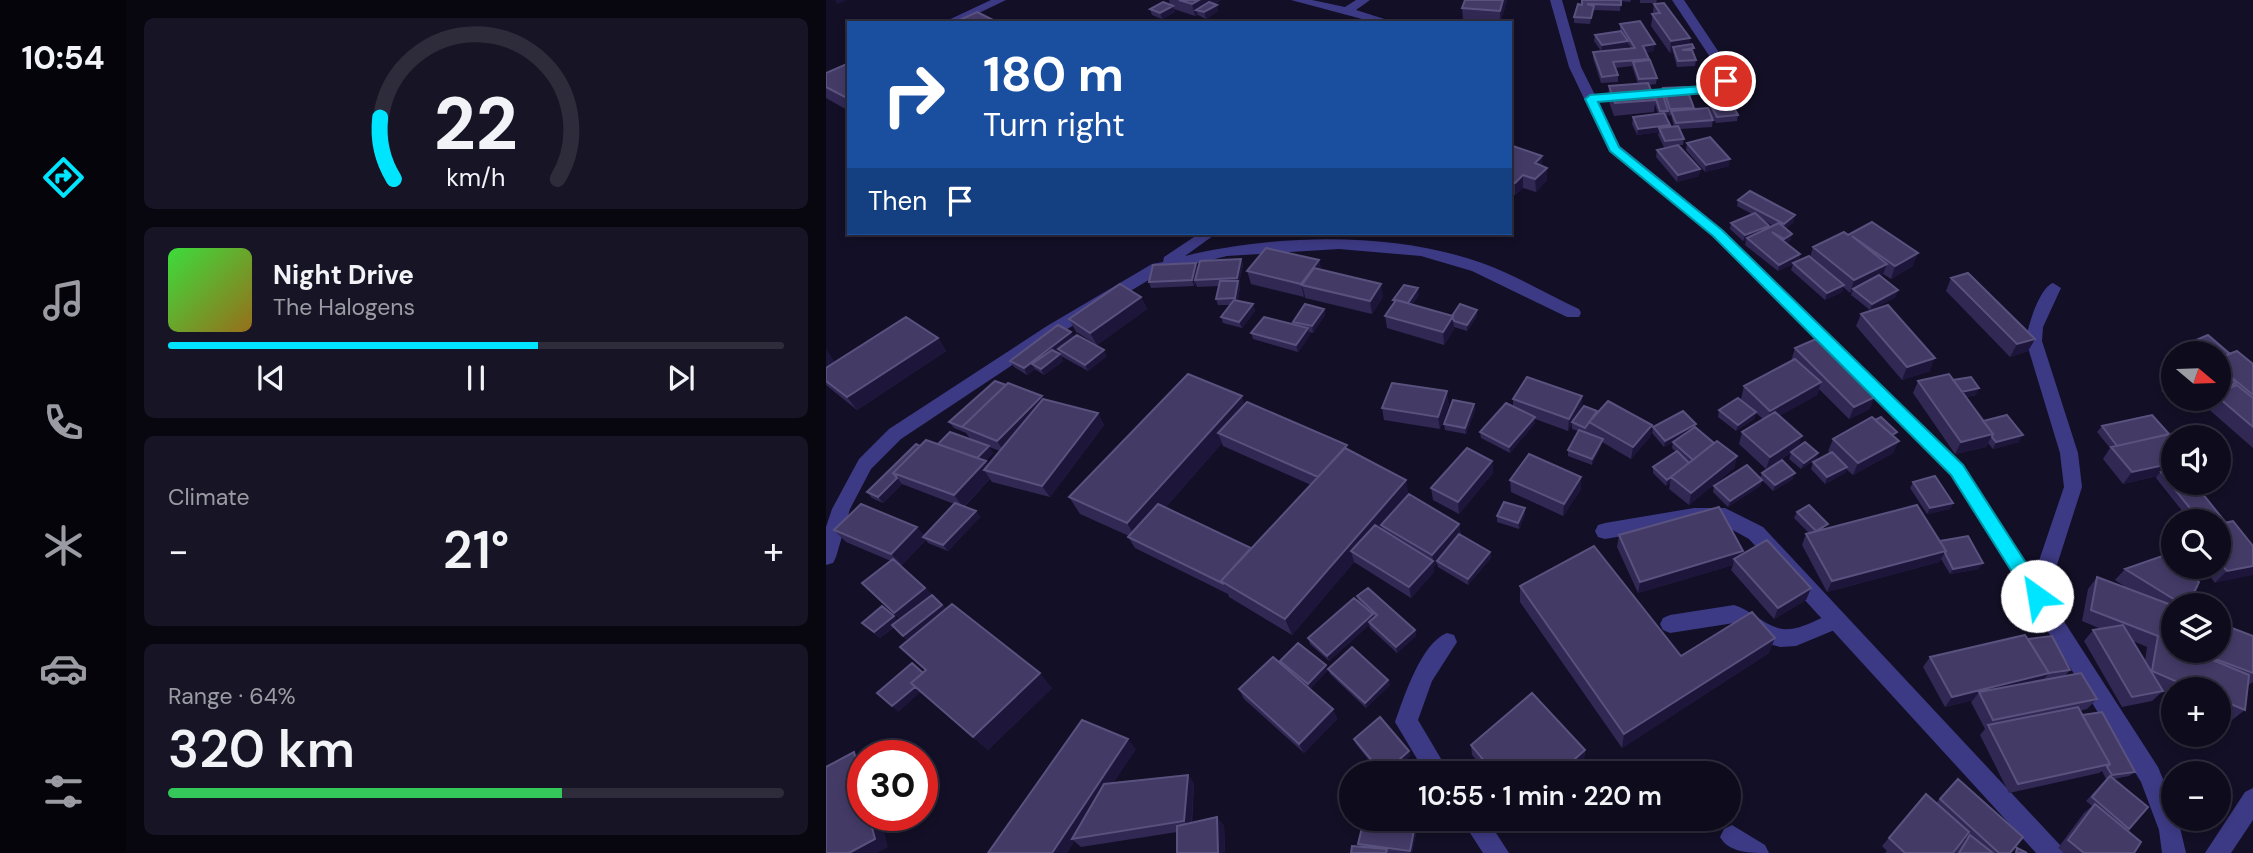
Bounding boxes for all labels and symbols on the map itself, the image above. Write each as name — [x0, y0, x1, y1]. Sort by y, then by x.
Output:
pin — [1696, 51, 1756, 111]
north arrow — [2161, 341, 2231, 411]
position arrow — [2000, 559, 2074, 633]
speed limit sign: 30 — [847, 740, 938, 831]

